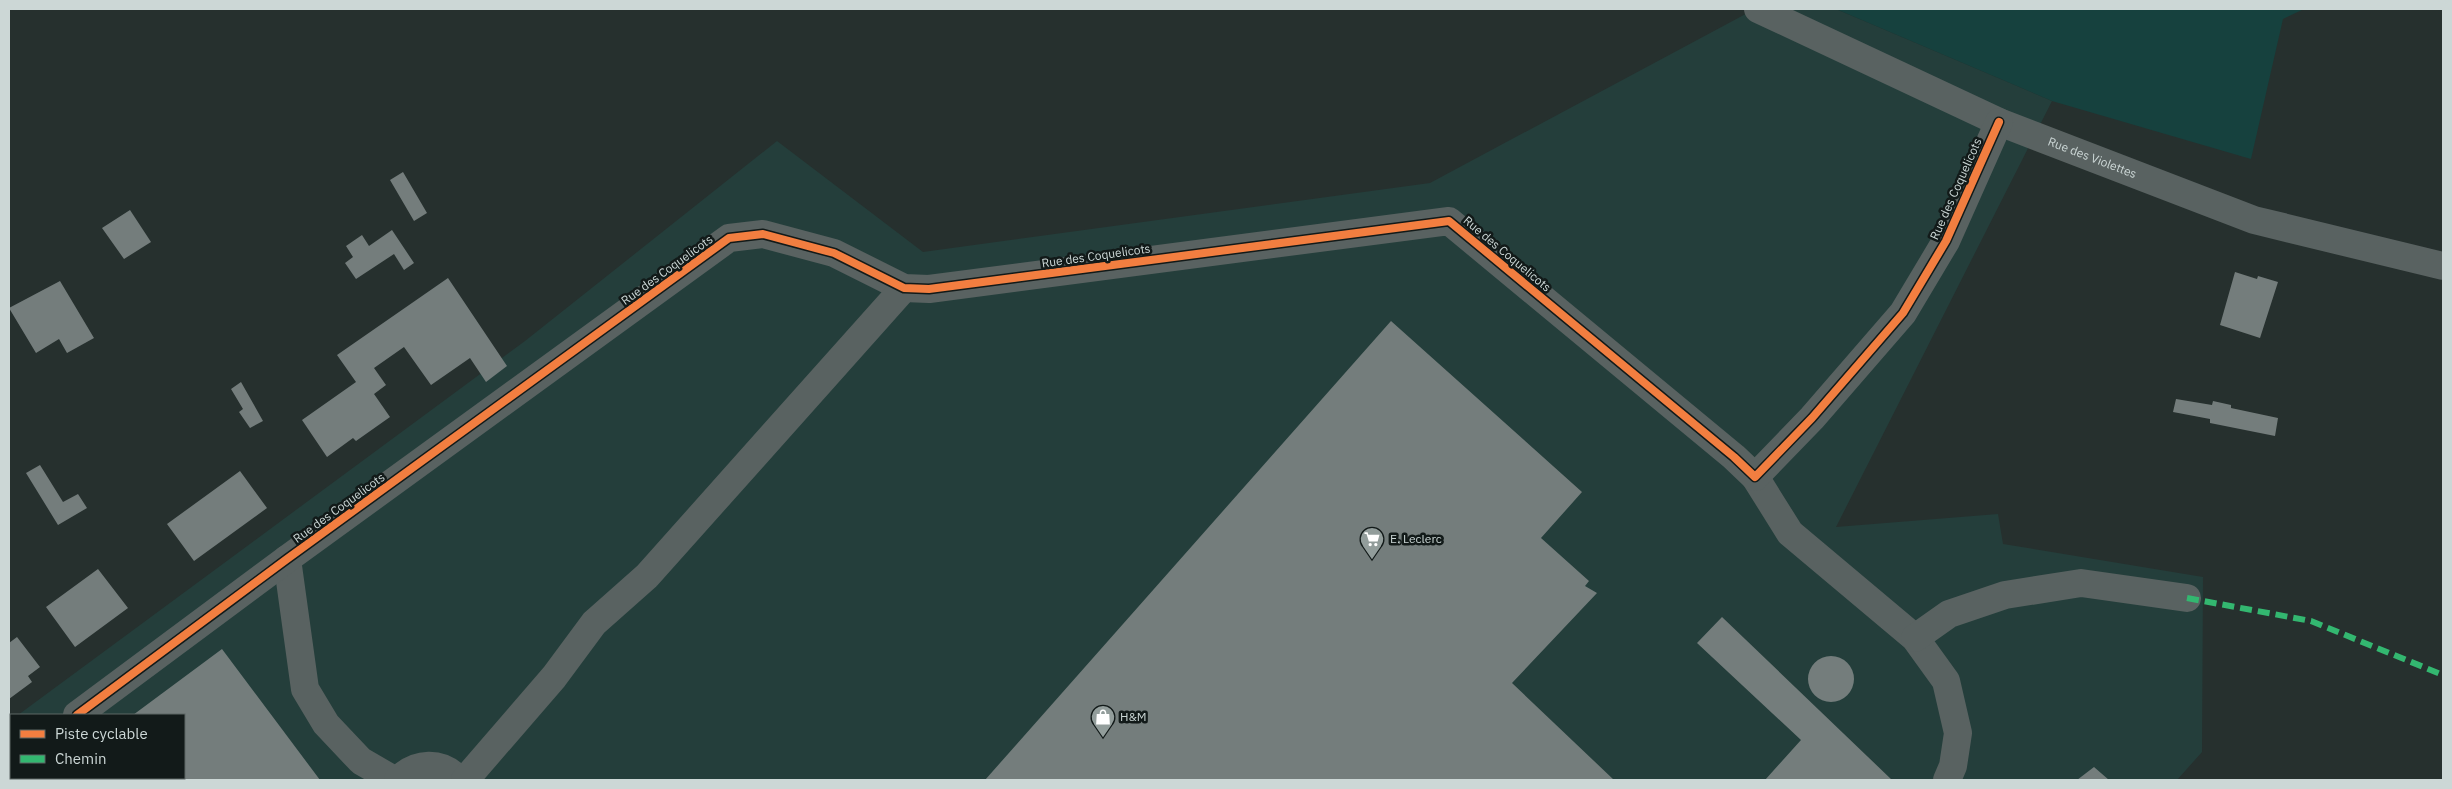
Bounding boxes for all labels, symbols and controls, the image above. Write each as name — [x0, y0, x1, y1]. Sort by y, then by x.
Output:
street label: Rue des Violettes — [2046, 134, 2139, 181]
street label: Rue des Coquelicots — [1926, 136, 1985, 242]
street label: Rue des Coquelicots — [1460, 213, 1554, 295]
street label: Rue des Coquelicots — [618, 231, 716, 308]
street label: Rue des Coquelicots — [1041, 240, 1151, 271]
street label: Rue des Coquelicots — [290, 469, 388, 546]
supermarket icon: E. Leclerc — [1359, 526, 1385, 560]
place label: E. Leclerc — [1390, 531, 1442, 546]
shop icon: H&M — [1090, 704, 1116, 738]
place label: H&M — [1120, 709, 1147, 724]
legend — [10, 714, 185, 779]
text: Piste cyclable — [55, 724, 148, 743]
text: Chemin — [55, 749, 106, 768]

